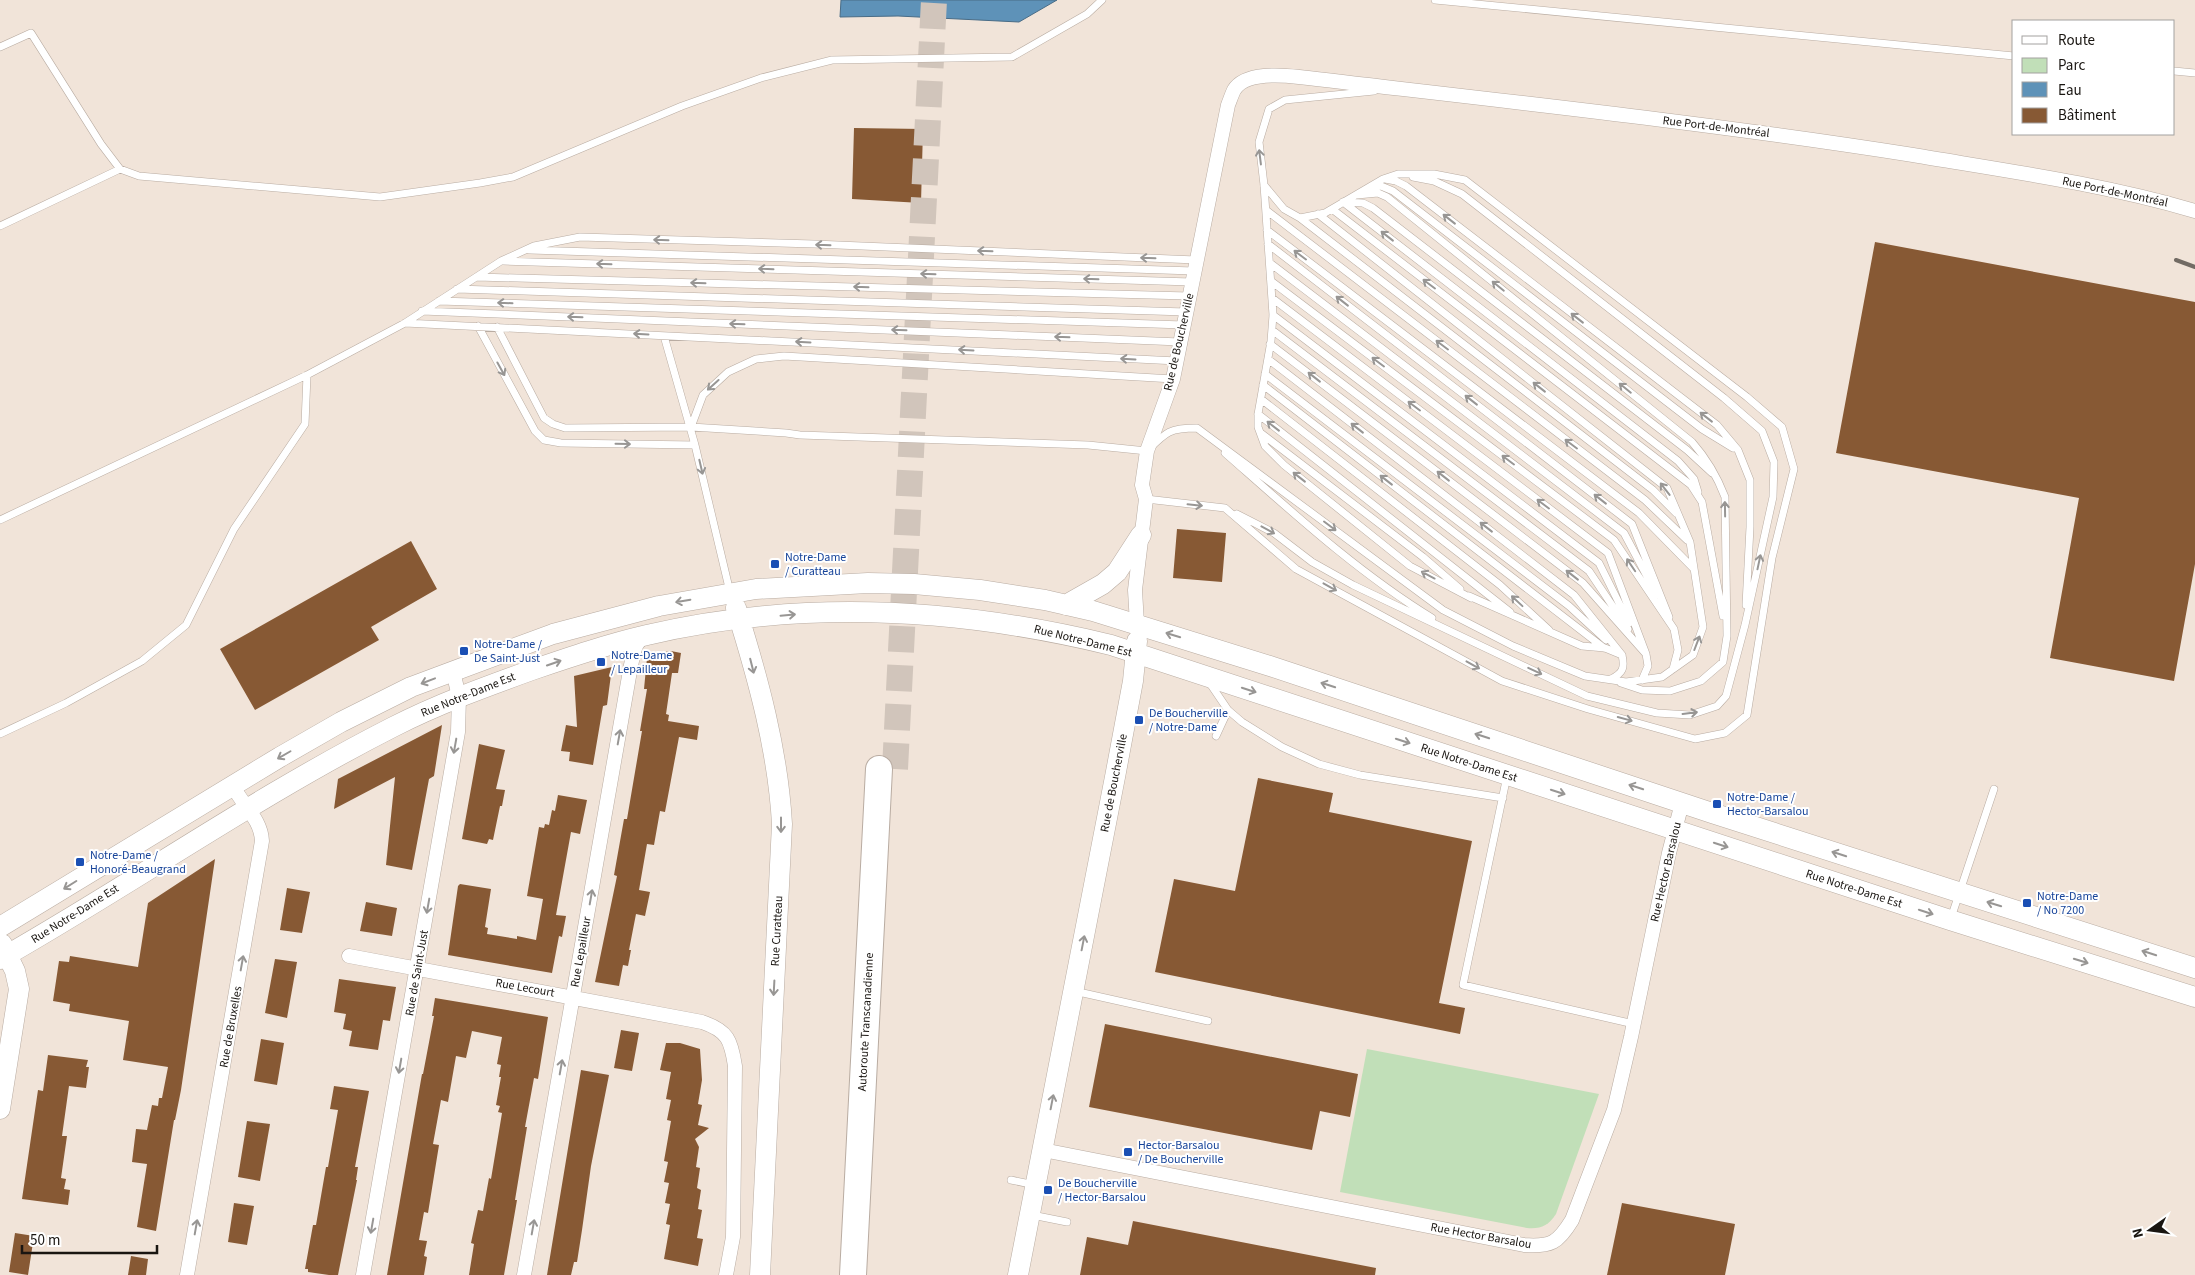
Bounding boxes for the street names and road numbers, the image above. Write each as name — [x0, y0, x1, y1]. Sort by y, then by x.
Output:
street label: Rue Port-de-Montréal — [1662, 112, 1770, 142]
street label: Rue Port-de-Montréal — [2061, 172, 2169, 212]
street label: Rue de Boucherville — [1159, 291, 1199, 393]
street label: Rue Notre-Dame Est — [1032, 621, 1134, 661]
street label: Rue Notre-Dame Est — [418, 668, 518, 722]
street label: Rue de Boucherville — [1096, 732, 1132, 834]
street label: Rue Notre-Dame Est — [1419, 739, 1519, 787]
street label: Rue Hector Barsalou — [1646, 820, 1686, 924]
street label: Rue Notre-Dame Est — [1804, 865, 1904, 913]
street label: Rue Notre-Dame Est — [28, 880, 122, 948]
street label: Rue Curatteau — [767, 895, 787, 967]
street label: Rue Lepailleur — [566, 914, 596, 989]
street label: Rue de Saint-Just — [401, 929, 433, 1017]
street label: Autoroute Transcanadienne — [854, 952, 878, 1092]
street label: Rue Lecourt — [494, 974, 556, 1002]
street label: Rue de Bruxelles — [215, 985, 247, 1069]
street label: Rue Hector Barsalou — [1429, 1219, 1533, 1253]

